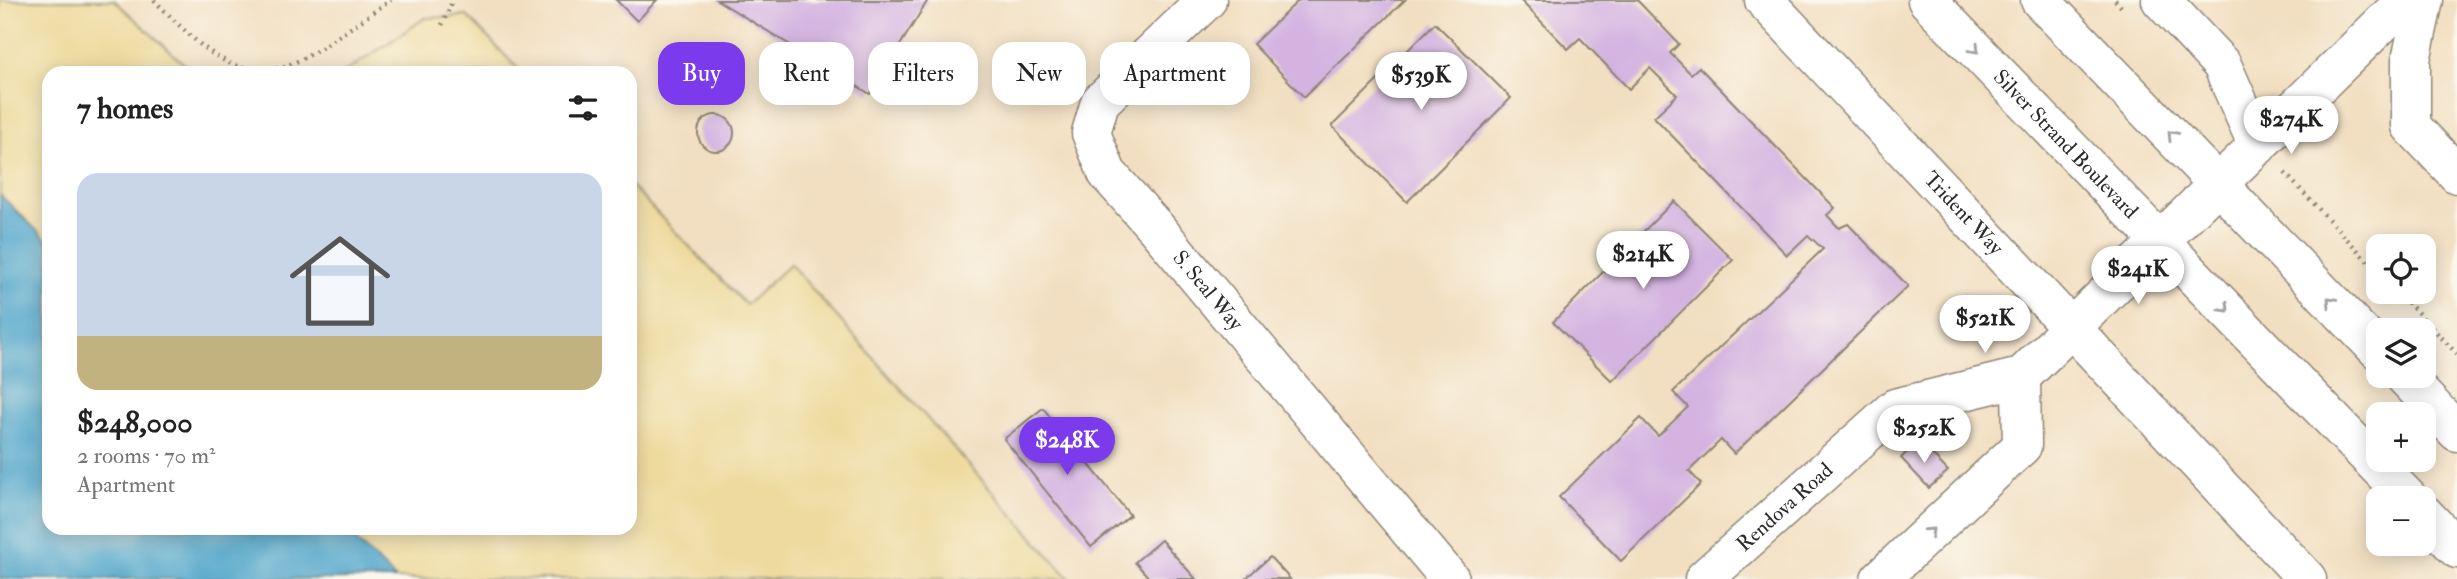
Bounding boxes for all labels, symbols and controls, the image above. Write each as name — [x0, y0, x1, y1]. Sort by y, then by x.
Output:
one-way arrow — [1966, 41, 1979, 54]
chip: Buy — [658, 42, 745, 105]
chip: Rent — [759, 42, 854, 105]
chip: Filters — [868, 42, 978, 105]
chip: New — [992, 42, 1086, 105]
chip: Apartment — [1100, 42, 1250, 105]
pin: $539K — [1372, 52, 1470, 112]
text: $539K — [1391, 60, 1451, 89]
street label: Silver Strand Boulevard — [1987, 64, 2144, 225]
icon: filters — [564, 89, 602, 127]
text: 7 homes — [77, 90, 173, 127]
pin: $274K — [2242, 96, 2340, 156]
text: $274K — [2259, 104, 2323, 133]
one-way arrow — [2167, 131, 2180, 144]
street label: Trident Way — [1918, 166, 2010, 261]
icon: home — [277, 218, 403, 344]
pin: $214K — [1594, 232, 1692, 291]
map controls — [2366, 234, 2436, 556]
button: locate — [2366, 234, 2436, 304]
text: $214K — [1612, 239, 1674, 268]
street label: S. Seal Way — [1167, 245, 1250, 337]
pin: $241K — [2089, 246, 2187, 306]
text: $241K — [2107, 254, 2169, 283]
pin: $521K — [1936, 296, 2034, 355]
one-way arrow — [2327, 296, 2339, 309]
one-way arrow — [2217, 300, 2230, 313]
text: $521K — [1956, 303, 2014, 332]
button: layers — [2366, 318, 2436, 388]
button: + — [2366, 402, 2436, 472]
text: $248,000 — [77, 404, 193, 441]
pin: $252K — [1875, 406, 1973, 465]
text: $252K — [1893, 413, 1955, 442]
pin: $248K — [1018, 418, 1116, 477]
text: $248K — [1035, 425, 1099, 454]
text: 2 rooms · 70 m² — [77, 441, 216, 470]
street label: Rendova Road — [1731, 457, 1839, 558]
text: Apartment — [77, 470, 175, 499]
button: − — [2366, 486, 2436, 556]
one-way arrow — [1922, 528, 1935, 541]

